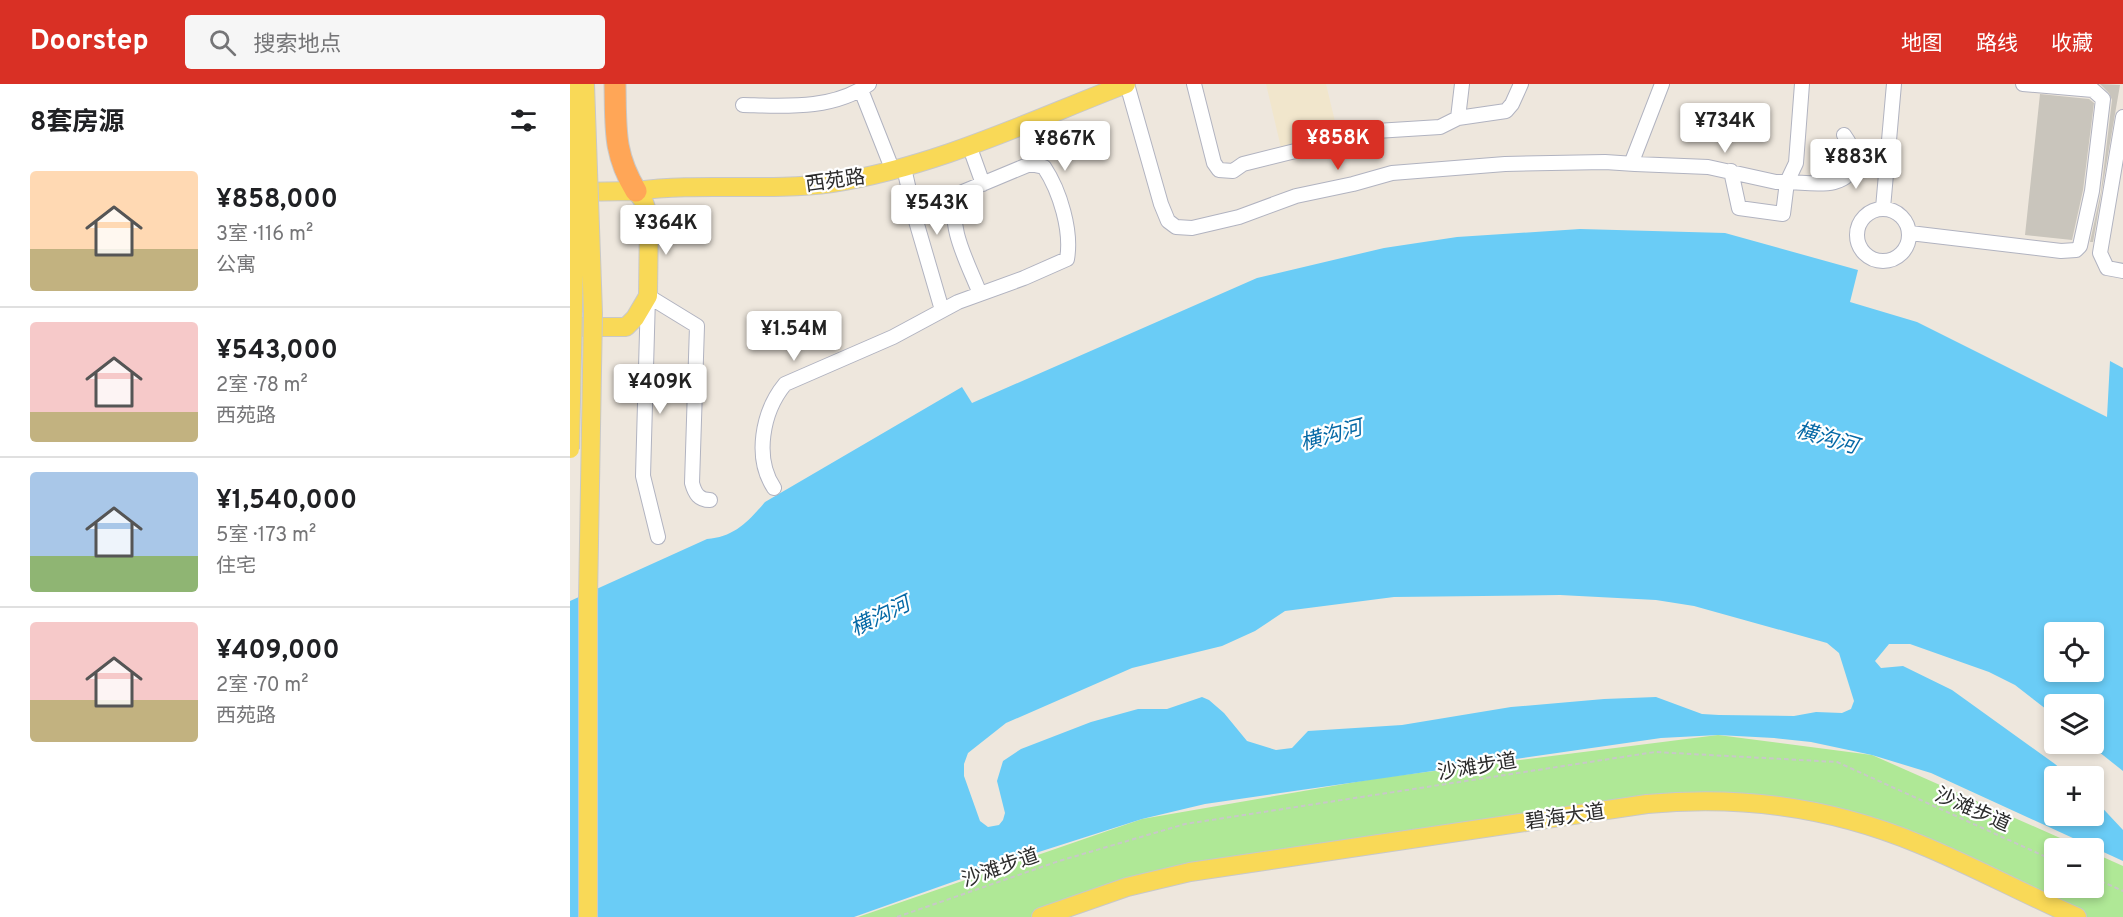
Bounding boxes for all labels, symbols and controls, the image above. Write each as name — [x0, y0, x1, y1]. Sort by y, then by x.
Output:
search box — [185, 15, 605, 69]
text: Doorstep — [30, 24, 149, 60]
icon: search — [206, 26, 239, 59]
text: 地图 — [1901, 31, 1943, 58]
text: 路线 — [1976, 31, 2018, 58]
text: 收藏 — [2051, 31, 2093, 58]
text: 搜索地点 — [254, 32, 342, 59]
pin: ¥734K — [1683, 103, 1767, 154]
icon: filters — [507, 104, 540, 137]
text: 8套房源 — [30, 107, 124, 140]
text: ¥734K — [1694, 109, 1756, 135]
pin: ¥858K — [1296, 120, 1380, 171]
pin: ¥867K — [1023, 121, 1107, 172]
text: ¥858K — [1306, 126, 1370, 152]
text: ¥867K — [1034, 127, 1096, 153]
pin: ¥883K — [1814, 139, 1898, 190]
text: ¥883K — [1824, 145, 1888, 171]
street label: 西苑路 — [804, 165, 867, 199]
text: ¥858,000 — [216, 184, 338, 217]
pin: ¥543K — [895, 185, 979, 236]
text: ¥543K — [905, 191, 969, 217]
icon: home — [78, 195, 150, 267]
pin: ¥364K — [624, 205, 708, 256]
text: ¥364K — [634, 211, 698, 237]
text: 3室 · 116 m² — [216, 222, 313, 248]
text: 公寓 — [216, 253, 256, 279]
pin: ¥1.54M — [745, 311, 843, 362]
text: ¥1.54M — [761, 317, 827, 343]
text: ¥543,000 — [216, 335, 338, 368]
icon: home — [78, 346, 150, 418]
pin: ¥409K — [618, 364, 702, 415]
text: ¥409K — [628, 370, 692, 396]
text: 2室 · 78 m² — [216, 373, 308, 399]
text: 西苑路 — [216, 404, 276, 430]
water label: 横沟河 — [1297, 414, 1369, 458]
water label: 横沟河 — [1793, 418, 1864, 462]
text: ¥1,540,000 — [216, 485, 357, 518]
icon: home — [78, 496, 150, 568]
text: 5室 · 173 m² — [216, 523, 316, 549]
text: 住宅 — [216, 554, 256, 580]
water label: 横沟河 — [846, 590, 918, 643]
map controls — [2044, 622, 2104, 898]
button: locate — [2044, 622, 2104, 682]
text: ¥409,000 — [216, 635, 340, 668]
icon: home — [78, 646, 150, 718]
text: 2室 · 70 m² — [216, 673, 308, 699]
button: layers — [2044, 694, 2104, 754]
text: 西苑路 — [216, 704, 276, 730]
street label: 沙滩步道 — [1436, 749, 1519, 787]
button: + — [2044, 766, 2104, 826]
street label: 沙滩步道 — [1930, 783, 2014, 839]
street label: 碧海大道 — [1524, 800, 1607, 836]
button: − — [2044, 838, 2104, 898]
street label: 沙滩步道 — [959, 844, 1043, 894]

